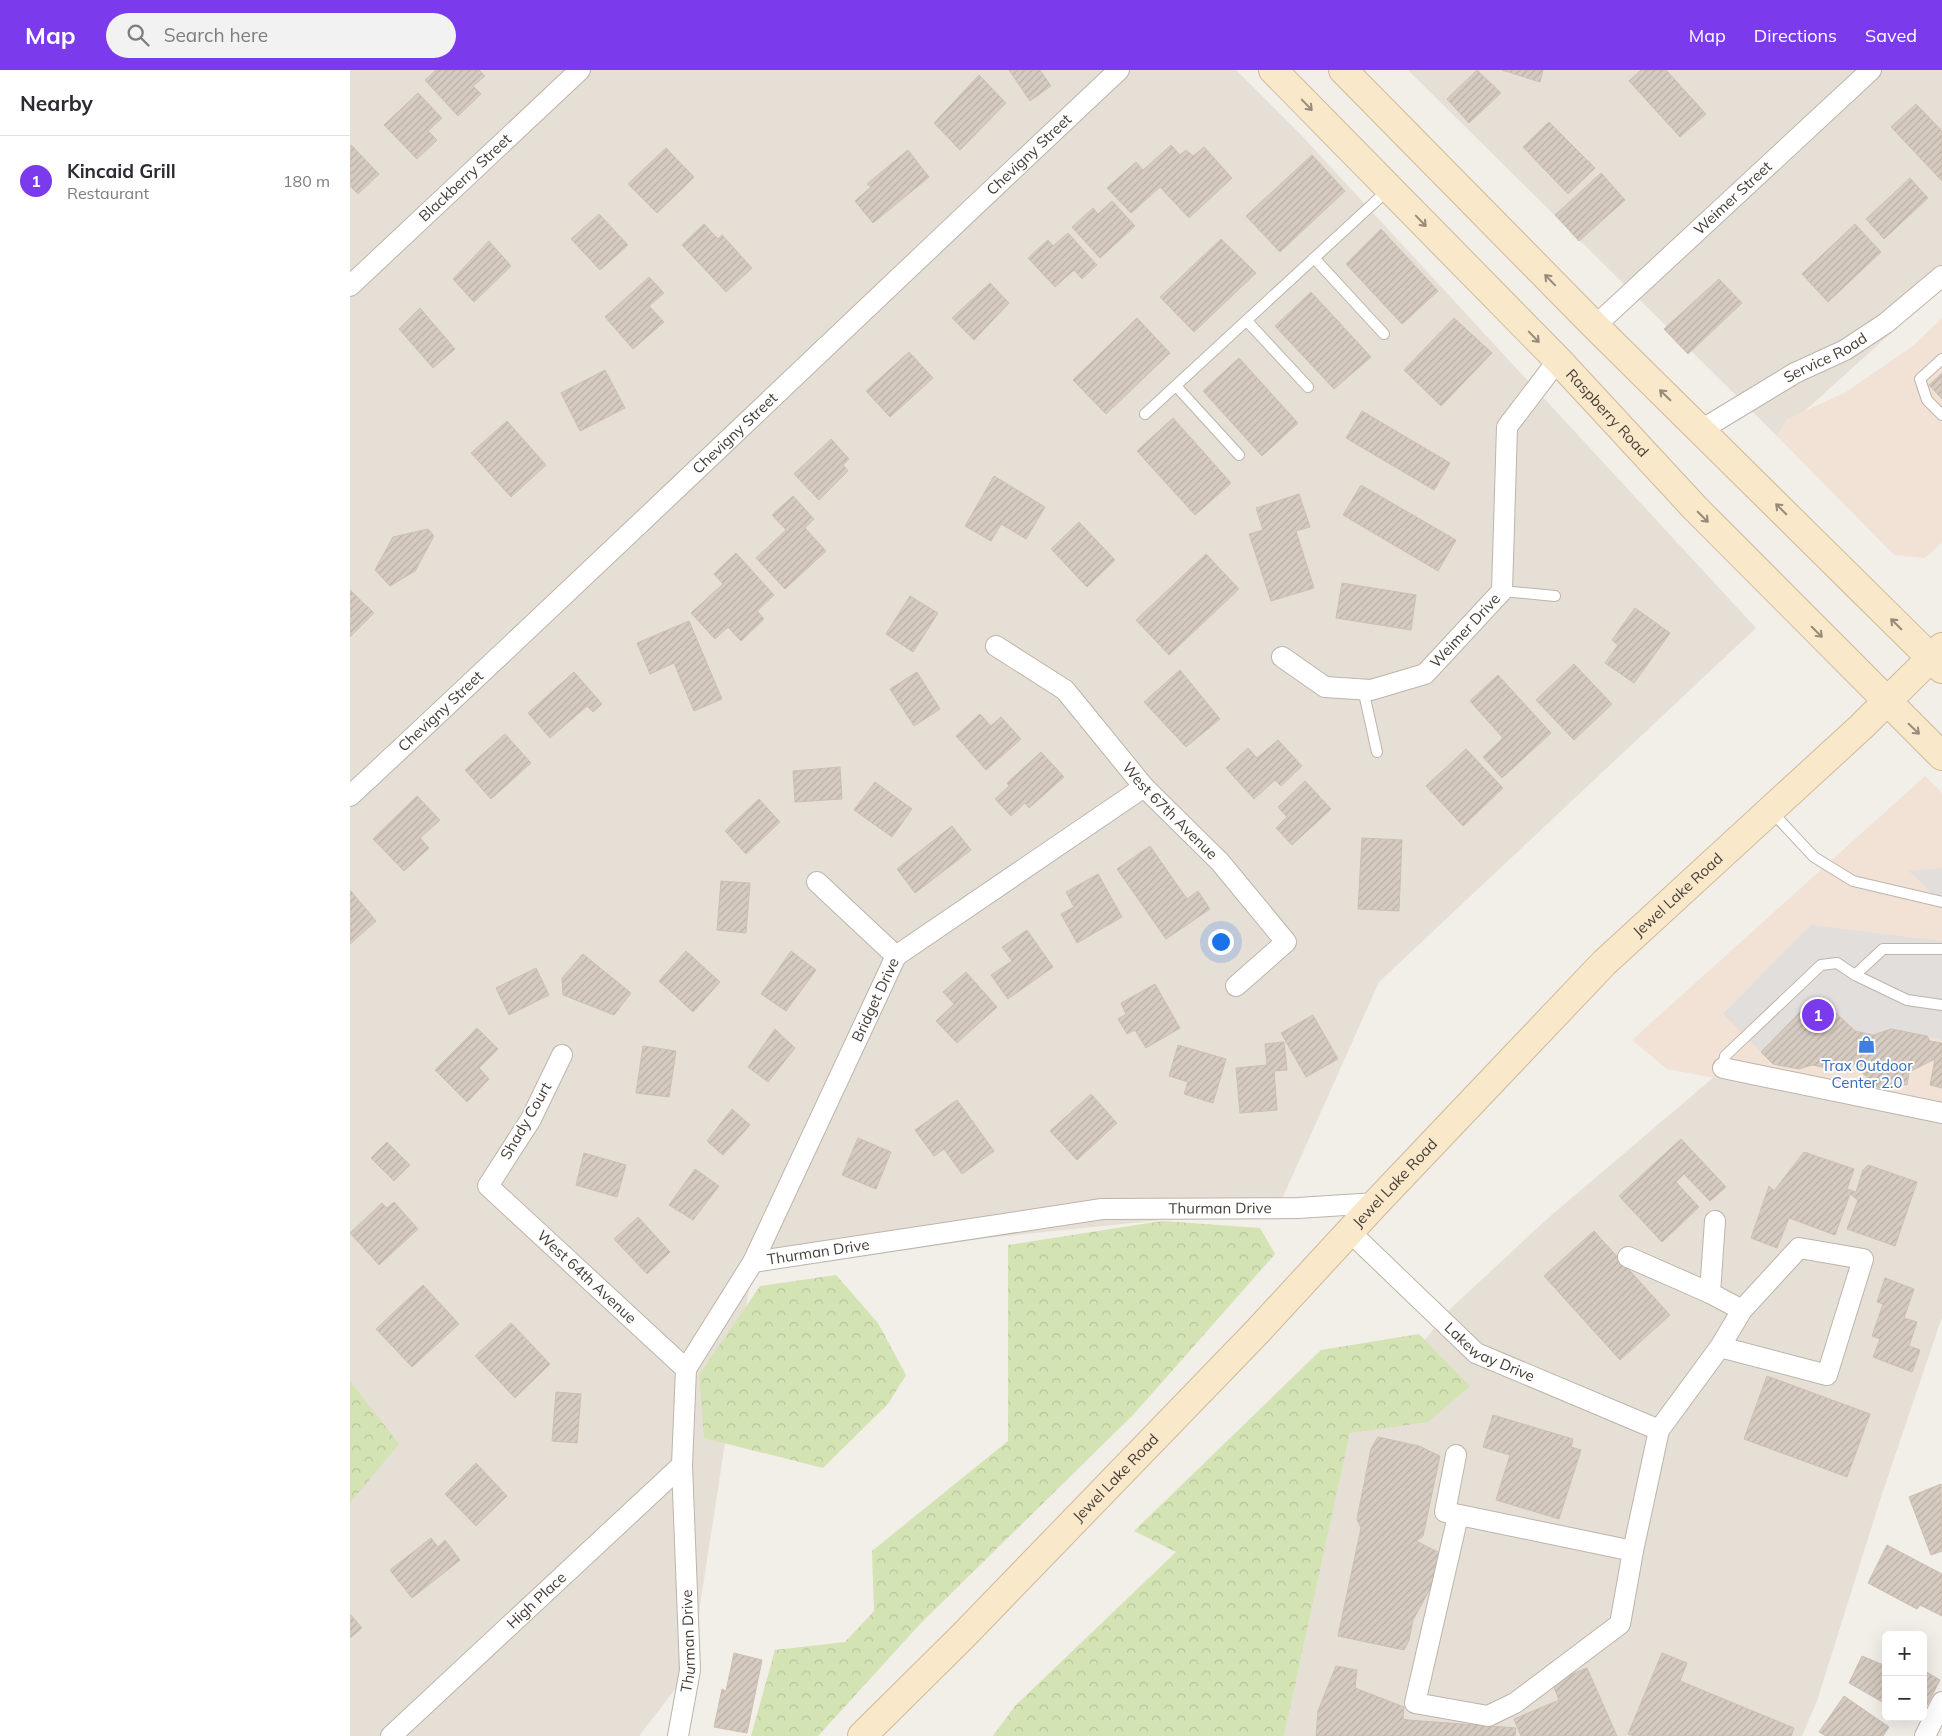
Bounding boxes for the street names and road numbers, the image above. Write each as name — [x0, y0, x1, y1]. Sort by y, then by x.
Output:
street label: Chevigny Street — [982, 110, 1075, 199]
street label: Blackberry Street — [415, 129, 515, 225]
street label: Weimer Street — [1689, 157, 1776, 239]
street label: Service Road — [1780, 328, 1871, 387]
street label: Raspberry Road — [1562, 365, 1653, 461]
street label: Chevigny Street — [688, 388, 781, 478]
street label: Weimer Drive — [1426, 589, 1504, 671]
street label: Chevigny Street — [394, 666, 487, 755]
street label: West 67th Avenue — [1118, 758, 1222, 863]
street label: Jewel Lake Road — [1629, 849, 1727, 941]
street label: Bridget Drive — [847, 954, 903, 1045]
street label: Shady Court — [496, 1079, 555, 1163]
street label: Jewel Lake Road — [1348, 1134, 1441, 1231]
street label: Thurman Drive — [1168, 1198, 1272, 1218]
street label: West 64th Avenue — [533, 1226, 641, 1327]
street label: Thurman Drive — [766, 1234, 871, 1269]
street label: Lakeway Drive — [1441, 1318, 1538, 1386]
street label: Jewel Lake Road — [1069, 1430, 1162, 1526]
street label: High Place — [502, 1568, 570, 1632]
street label: Thurman Drive — [676, 1589, 700, 1694]

